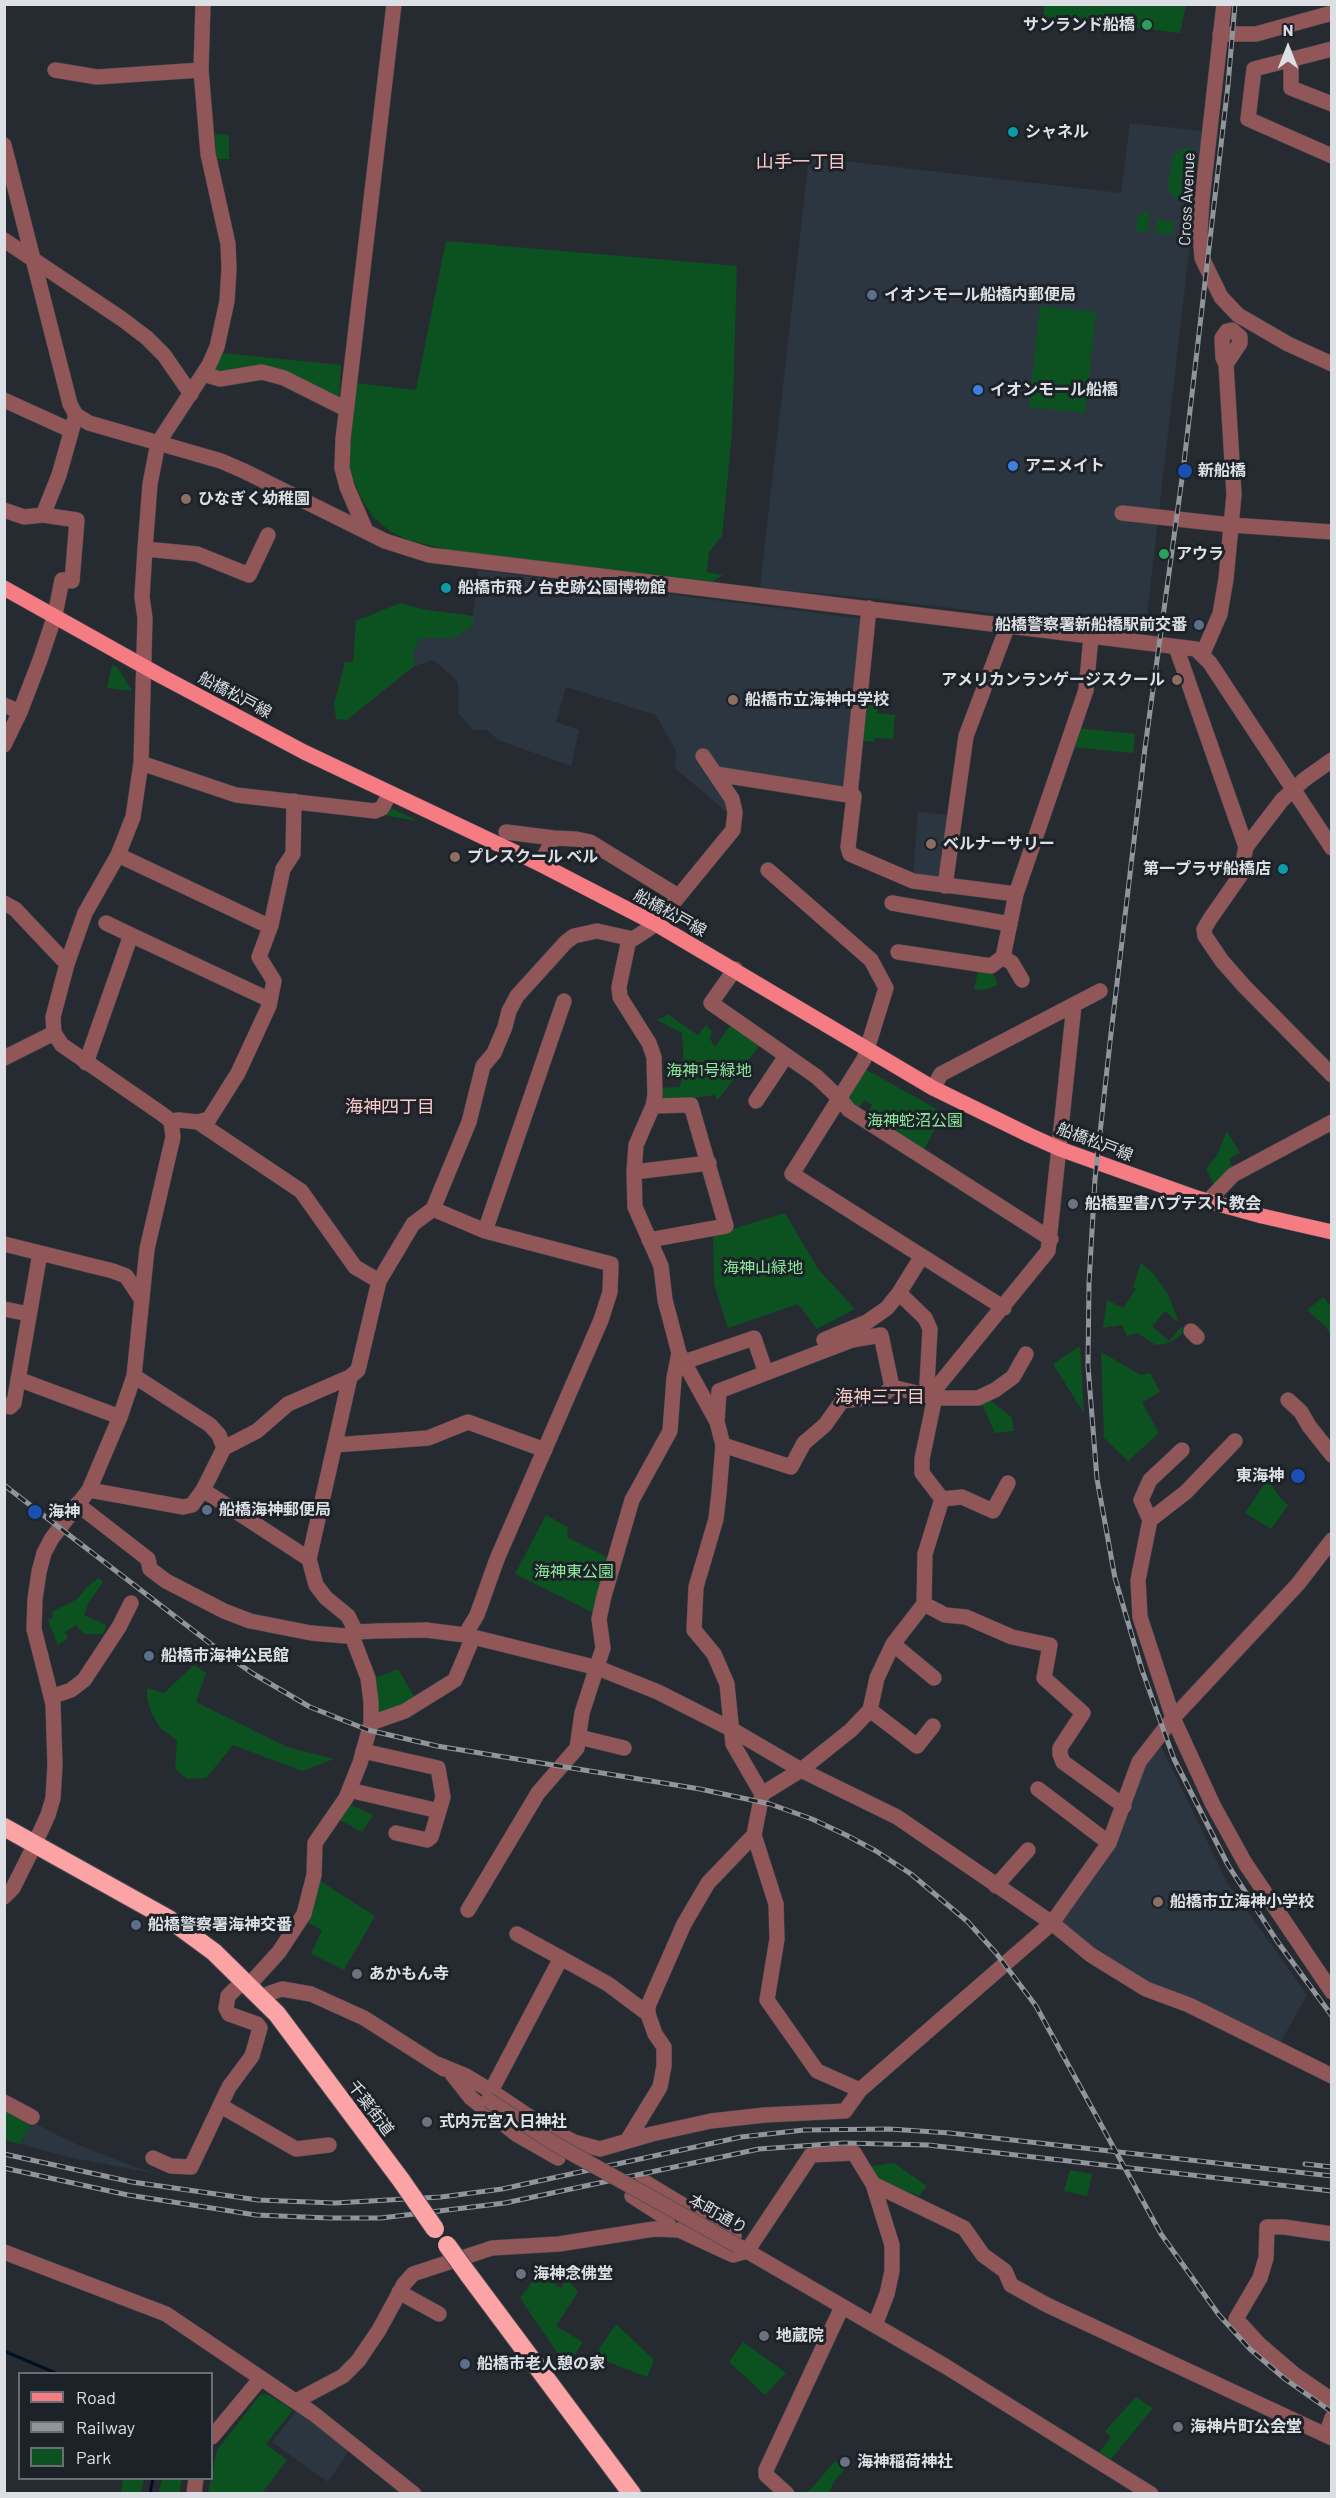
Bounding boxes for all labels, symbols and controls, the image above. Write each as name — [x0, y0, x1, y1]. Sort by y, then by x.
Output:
place label: サンランド船橋 — [1023, 15, 1135, 35]
marker: サンランド船橋 — [1140, 18, 1154, 32]
north arrow — [1258, 18, 1318, 78]
text: N — [1283, 20, 1293, 39]
place label: シャネル — [1025, 122, 1089, 142]
marker: シャネル — [1006, 125, 1020, 139]
district label: 山手一丁目 — [756, 151, 846, 173]
street label: Cross Avenue — [1175, 152, 1199, 246]
place label: イオンモール船橋内郵便局 — [884, 285, 1076, 305]
marker: イオンモール船橋内郵便局 — [865, 288, 879, 302]
place label: イオンモール船橋 — [990, 380, 1118, 400]
marker: イオンモール船橋 — [971, 383, 985, 397]
place label: アニメイト — [1025, 456, 1105, 476]
marker: アニメイト — [1006, 459, 1020, 473]
place label: 新船橋 — [1198, 461, 1246, 481]
marker: 新船橋 — [1176, 462, 1194, 480]
place label: ひなぎく幼稚園 — [198, 489, 310, 509]
marker: ひなぎく幼稚園 — [179, 492, 193, 506]
place label: アウラ — [1176, 544, 1224, 564]
marker: アウラ — [1157, 547, 1171, 561]
place label: 船橋市飛ノ台史跡公園博物館 — [458, 578, 666, 598]
marker: 船橋市飛ノ台史跡公園博物館 — [439, 581, 453, 595]
place label: 船橋警察署新船橋駅前交番 — [995, 615, 1187, 635]
marker: 船橋警察署新船橋駅前交番 — [1192, 618, 1206, 632]
street label: 船橋松戸線 — [195, 668, 275, 722]
place label: アメリカンランゲージスクール — [941, 670, 1165, 690]
marker: アメリカンランゲージスクール — [1170, 673, 1184, 687]
place label: 船橋市立海神中学校 — [745, 690, 889, 710]
marker: 船橋市立海神中学校 — [726, 693, 740, 707]
place label: ベルナーサリー — [943, 834, 1055, 854]
marker: ベルナーサリー — [924, 837, 938, 851]
place label: プレスクール ベル — [467, 847, 598, 867]
marker: プレスクール ベル — [448, 850, 462, 864]
place label: 第一プラザ船橋店 — [1143, 859, 1271, 879]
marker: 第一プラザ船橋店 — [1276, 862, 1290, 876]
street label: 船橋松戸線 — [630, 885, 710, 941]
park label: 海神1号緑地 — [666, 1061, 752, 1081]
district label: 海神四丁目 — [345, 1096, 435, 1118]
park label: 海神蛇沼公園 — [867, 1111, 963, 1131]
street label: 船橋松戸線 — [1054, 1119, 1136, 1165]
place label: 船橋聖書バプテスト教会 — [1085, 1194, 1261, 1214]
marker: 船橋聖書バプテスト教会 — [1066, 1197, 1080, 1211]
park label: 海神山緑地 — [723, 1258, 803, 1278]
district label: 海神三丁目 — [835, 1386, 925, 1408]
place label: 東海神 — [1236, 1466, 1284, 1486]
marker: 東海神 — [1289, 1467, 1307, 1485]
place label: 船橋海神郵便局 — [219, 1500, 331, 1520]
place label: 海神 — [48, 1502, 80, 1522]
marker: 海神 — [26, 1503, 44, 1521]
marker: 船橋海神郵便局 — [200, 1503, 214, 1517]
park label: 海神東公園 — [534, 1562, 614, 1582]
place label: 船橋市海神公民館 — [161, 1646, 289, 1666]
marker: 船橋市海神公民館 — [142, 1649, 156, 1663]
place label: 船橋市立海神小学校 — [1170, 1892, 1314, 1912]
marker: 船橋市立海神小学校 — [1151, 1895, 1165, 1909]
place label: 船橋警察署海神交番 — [148, 1915, 292, 1935]
marker: 船橋警察署海神交番 — [129, 1918, 143, 1932]
place label: あかもん寺 — [369, 1964, 449, 1984]
marker: あかもん寺 — [350, 1967, 364, 1981]
street label: 千葉街道 — [344, 2077, 398, 2139]
place label: 式内元宮入日神社 — [439, 2112, 567, 2132]
marker: 式内元宮入日神社 — [420, 2115, 434, 2129]
street label: 本町通り — [685, 2190, 751, 2238]
place label: 海神念佛堂 — [533, 2264, 613, 2284]
marker: 海神念佛堂 — [514, 2267, 528, 2281]
place label: 地蔵院 — [776, 2326, 824, 2346]
marker: 地蔵院 — [757, 2329, 771, 2343]
place label: 船橋市老人憩の家 — [477, 2354, 605, 2374]
marker: 船橋市老人憩の家 — [458, 2357, 472, 2371]
legend — [18, 2372, 213, 2480]
text: Road — [76, 2386, 116, 2408]
text: Railway — [76, 2416, 135, 2438]
place label: 海神片町公会堂 — [1190, 2417, 1302, 2437]
marker: 海神片町公会堂 — [1171, 2420, 1185, 2434]
text: Park — [76, 2446, 111, 2468]
place label: 海神稲荷神社 — [857, 2452, 953, 2472]
marker: 海神稲荷神社 — [838, 2455, 852, 2469]

